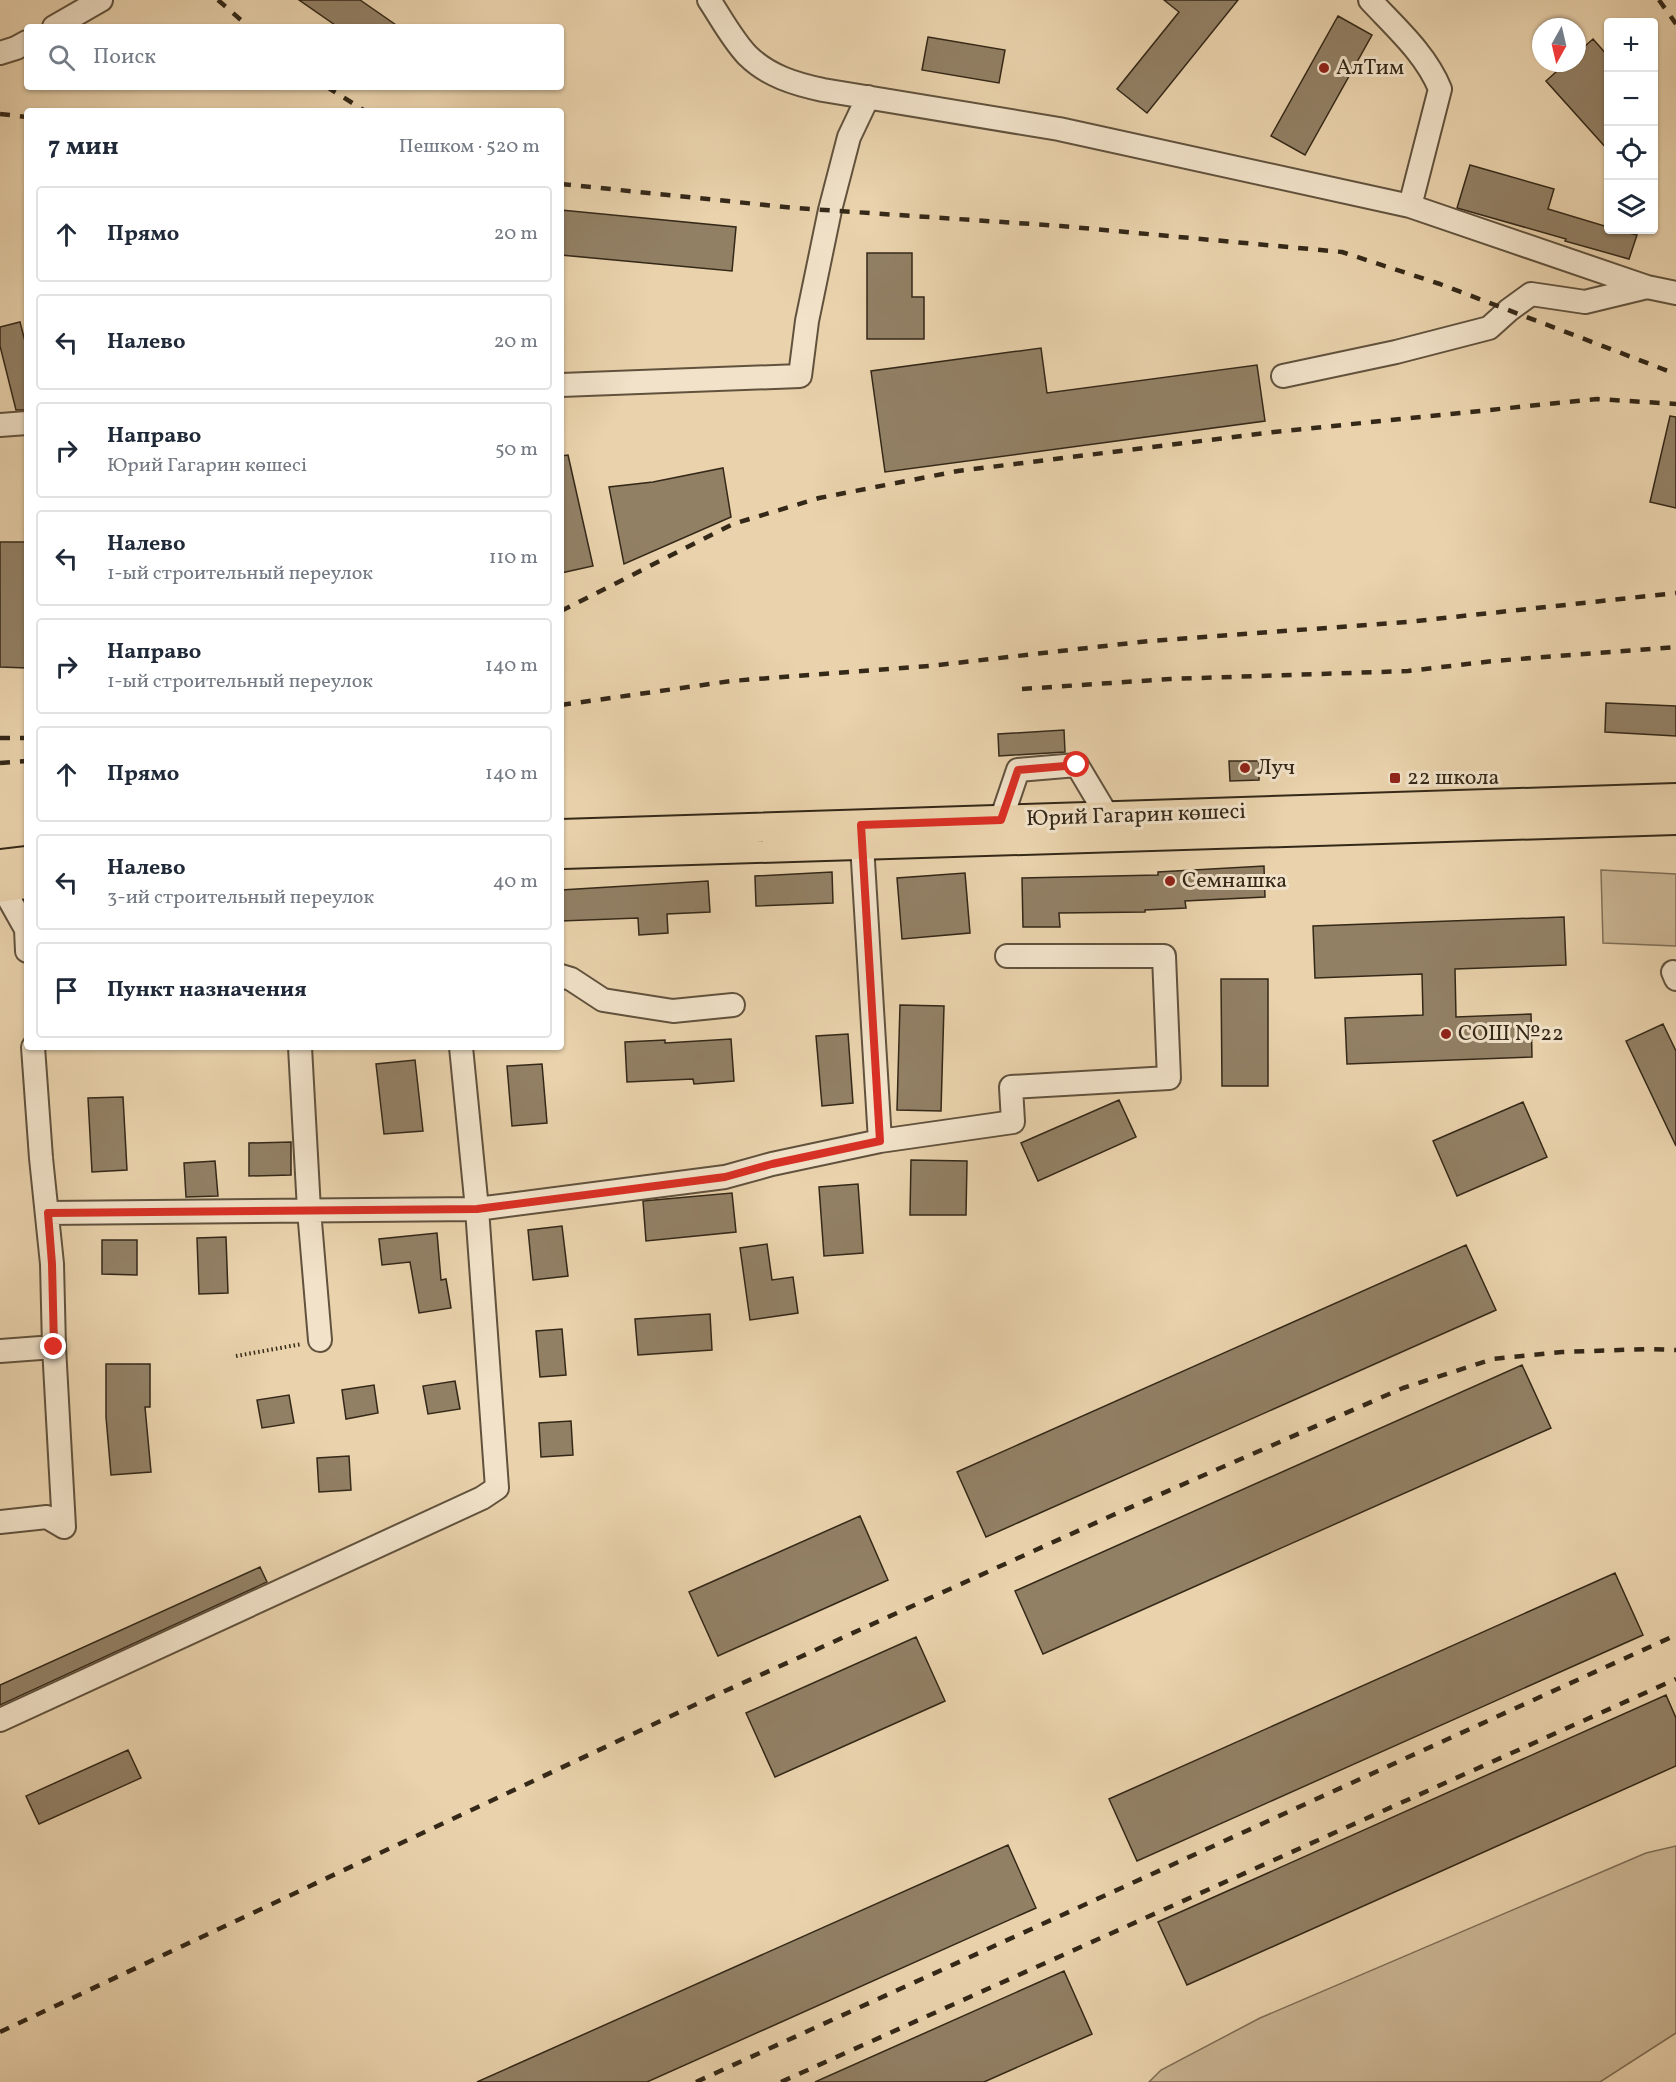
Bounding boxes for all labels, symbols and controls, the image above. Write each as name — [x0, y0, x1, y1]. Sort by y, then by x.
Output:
north arrow — [1532, 18, 1586, 72]
map controls — [1604, 18, 1658, 234]
button: + — [1604, 18, 1658, 72]
search box — [24, 24, 564, 90]
icon: search — [45, 41, 78, 74]
text: Поиск — [93, 42, 156, 73]
place label: АлТим — [1336, 53, 1404, 84]
marker: АлТим — [1317, 61, 1331, 75]
button: − — [1604, 72, 1658, 126]
button: locate — [1604, 126, 1658, 180]
text: 7 мин — [48, 129, 119, 165]
text: Пешком · 520 m — [399, 133, 540, 161]
button: layers — [1604, 180, 1658, 234]
icon: ahead — [50, 218, 83, 251]
text: Прямо — [107, 219, 179, 250]
text: 20 m — [494, 220, 538, 248]
icon: left — [50, 326, 83, 359]
text: Налево — [107, 327, 186, 358]
text: 20 m — [494, 328, 538, 356]
text: Направо — [107, 421, 201, 452]
icon: right — [50, 434, 83, 467]
text: 50 m — [495, 436, 538, 464]
text: Юрий Гагарин көшесі — [107, 452, 307, 480]
text: Налево — [107, 529, 186, 560]
icon: left — [50, 542, 83, 575]
text: 110 m — [489, 544, 538, 572]
text: 1-ый строительный переулок — [107, 560, 373, 588]
text: Направо — [107, 637, 201, 668]
icon: right — [50, 650, 83, 683]
text: 140 m — [485, 652, 538, 680]
text: 1-ый строительный переулок — [107, 668, 373, 696]
route start — [1063, 751, 1089, 777]
place label: Луч — [1257, 753, 1295, 784]
icon: ahead — [50, 758, 83, 791]
text: Прямо — [107, 759, 179, 790]
text: 140 m — [485, 760, 538, 788]
marker: Луч — [1238, 761, 1252, 775]
place label: 22 школа — [1407, 763, 1499, 794]
marker: 22 школа — [1388, 771, 1402, 785]
street label: Юрий Гагарин көшесі — [1025, 797, 1247, 835]
text: Налево — [107, 853, 186, 884]
icon: left — [50, 866, 83, 899]
place label: Семнашка — [1182, 866, 1287, 897]
text: 40 m — [493, 868, 538, 896]
marker: Семнашка — [1163, 874, 1177, 888]
text: 3-ий строительный переулок — [107, 884, 374, 912]
icon: arrive — [50, 974, 83, 1007]
text: Пункт назначения — [107, 975, 307, 1006]
place label: СОШ №22 — [1458, 1019, 1564, 1050]
marker: СОШ №22 — [1439, 1027, 1453, 1041]
route end — [40, 1333, 66, 1359]

